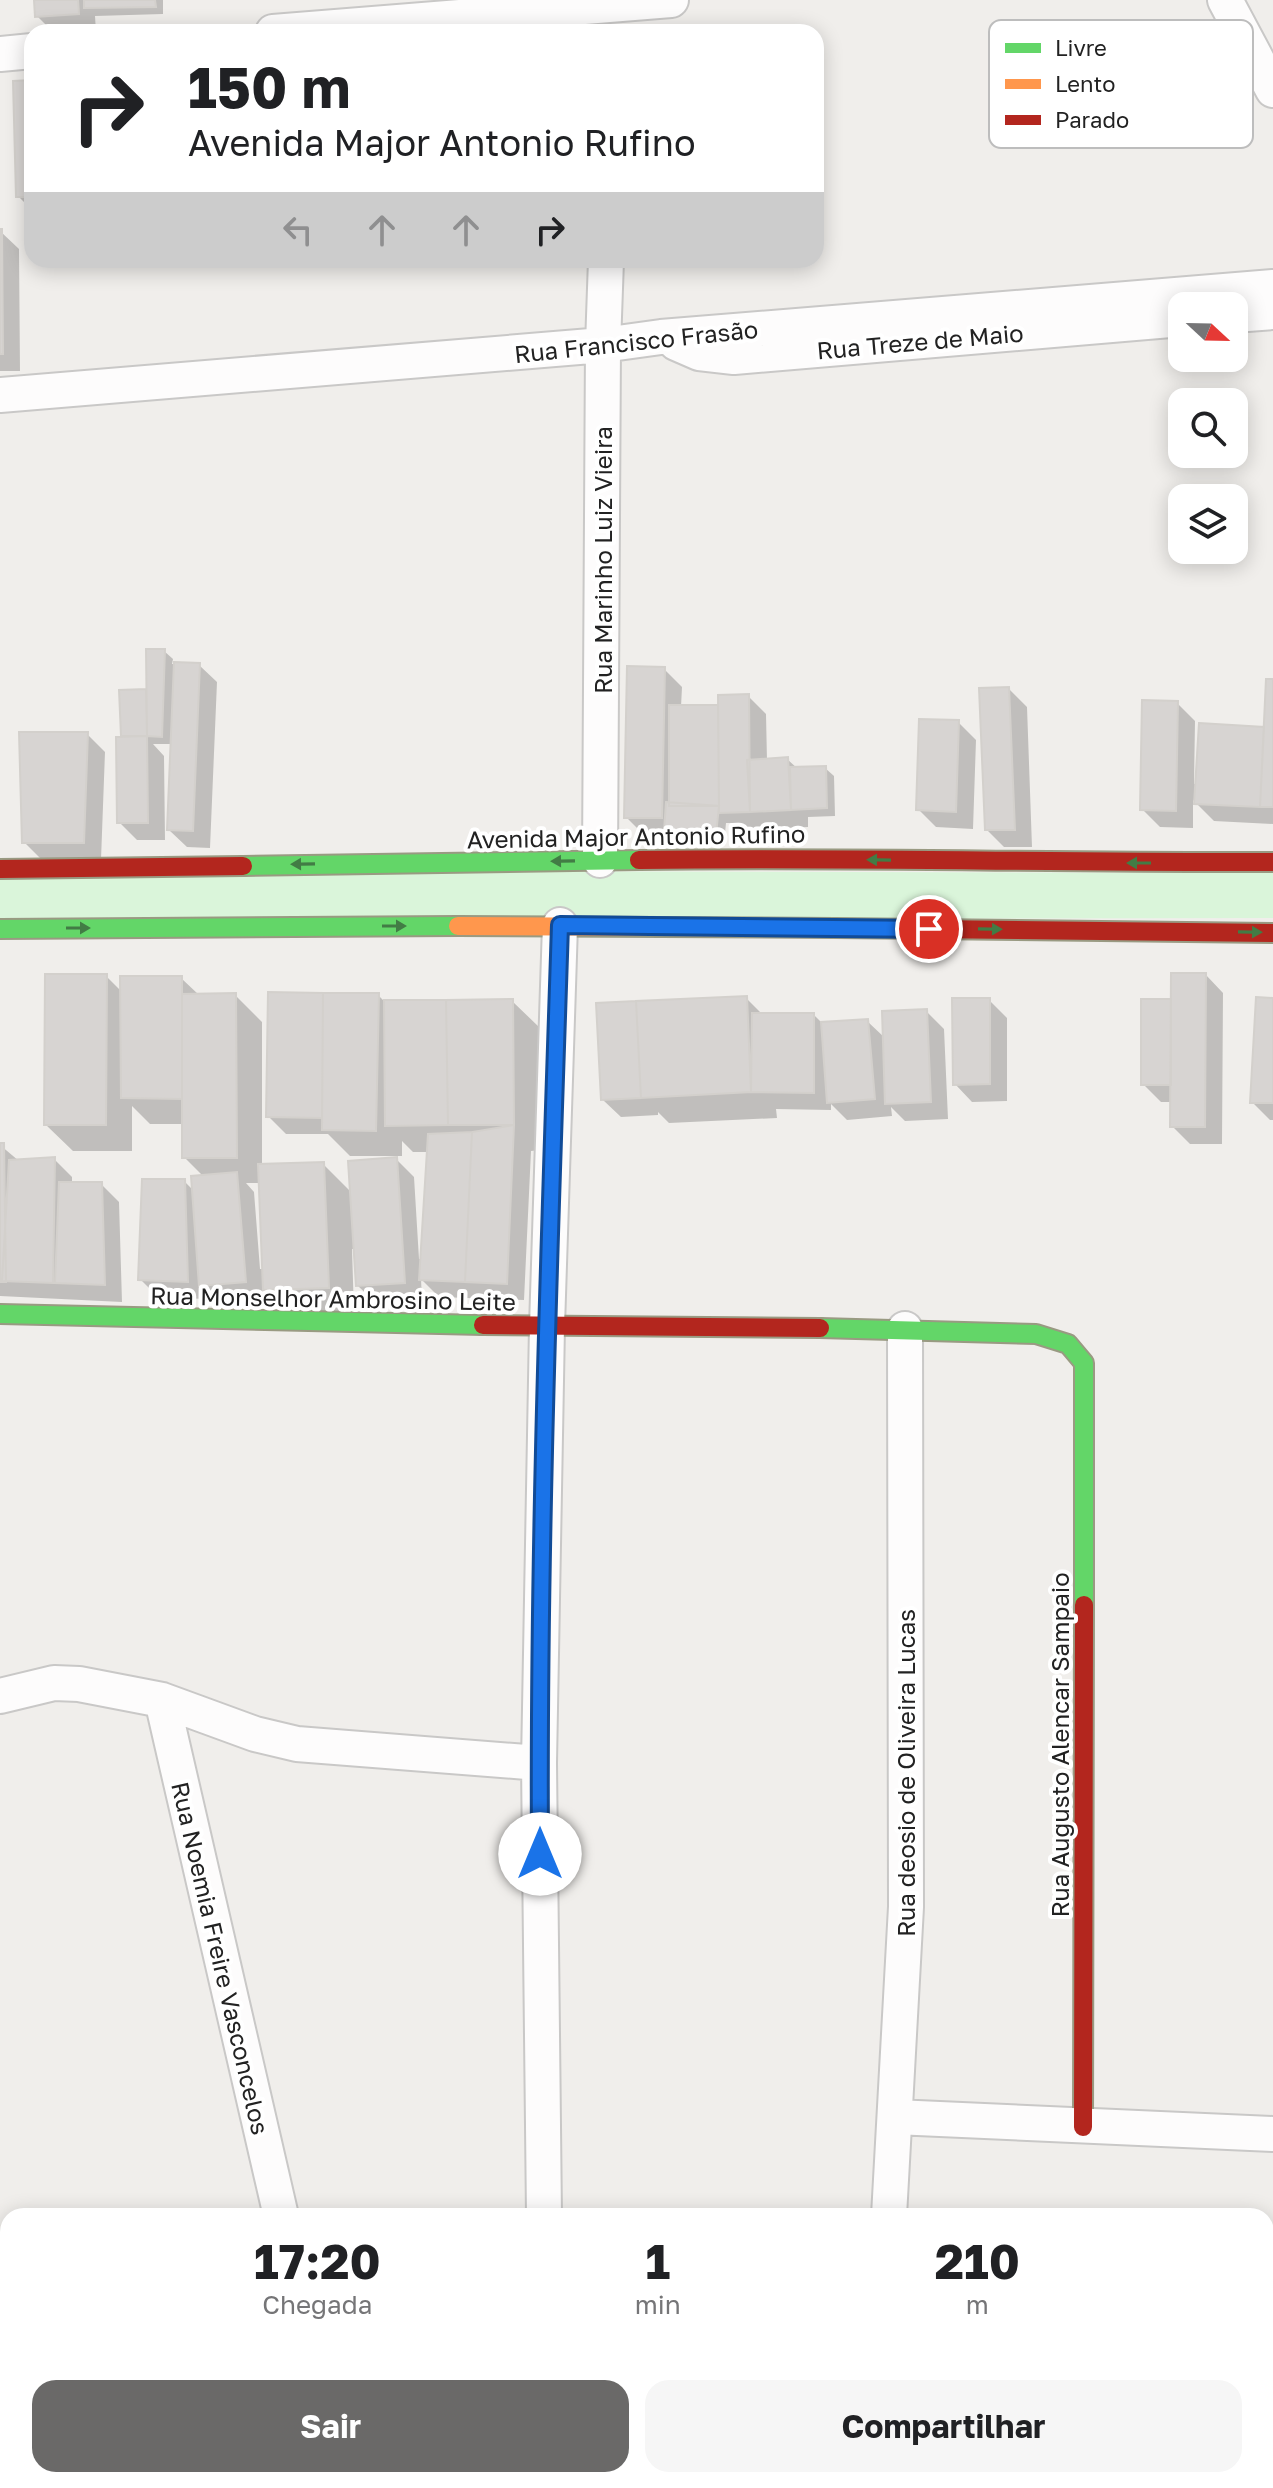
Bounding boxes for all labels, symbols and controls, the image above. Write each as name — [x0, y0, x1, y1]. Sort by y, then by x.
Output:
legend — [989, 20, 1253, 148]
text: Livre — [1055, 34, 1107, 61]
text: 150 m — [188, 53, 350, 120]
icon: right — [56, 56, 160, 160]
text: Lento — [1055, 70, 1115, 97]
text: Parado — [1055, 106, 1129, 133]
text: Avenida Major Antonio Rufino — [188, 121, 696, 164]
icon: left — [276, 208, 320, 252]
icon: ahead — [360, 208, 404, 252]
icon: ahead — [444, 208, 488, 252]
icon: right — [528, 208, 572, 252]
north arrow — [1168, 292, 1248, 372]
map controls — [1168, 292, 1248, 564]
street label: Rua Francisco Frasão — [513, 314, 759, 368]
street label: Rua Treze de Maio — [815, 318, 1025, 364]
button: search — [1168, 388, 1248, 468]
street label: Rua Marinho Luiz Vieira — [588, 426, 617, 694]
button: layers — [1168, 484, 1248, 564]
street label: Avenida Major Antonio Rufino — [467, 819, 805, 853]
one-way arrow — [866, 853, 891, 866]
one-way arrow — [550, 855, 575, 867]
one-way arrow — [1126, 857, 1151, 869]
one-way arrow — [290, 858, 315, 871]
pin — [895, 895, 963, 963]
icon: arrive — [907, 907, 951, 951]
one-way arrow — [382, 920, 407, 932]
one-way arrow — [66, 922, 91, 934]
one-way arrow — [978, 923, 1003, 936]
one-way arrow — [1238, 926, 1263, 939]
street label: Rua Monselhor Ambrosino Leite — [150, 1280, 516, 1316]
street label: Rua Augusto Alencar Sampaio — [1045, 1572, 1074, 1918]
street label: Rua deosio de Oliveira Lucas — [891, 1609, 920, 1937]
street label: Rua Noemia Freire Vasconcelos — [166, 1779, 276, 2137]
position arrow — [498, 1812, 582, 1896]
text: 17:20 — [254, 2232, 381, 2290]
text: 1 — [645, 2232, 670, 2290]
text: 210 — [935, 2232, 1020, 2290]
text: Chegada — [262, 2289, 372, 2320]
text: min — [635, 2289, 681, 2320]
text: m — [966, 2289, 989, 2320]
button: Sair — [32, 2380, 629, 2472]
button: Compartilhar — [645, 2380, 1242, 2472]

